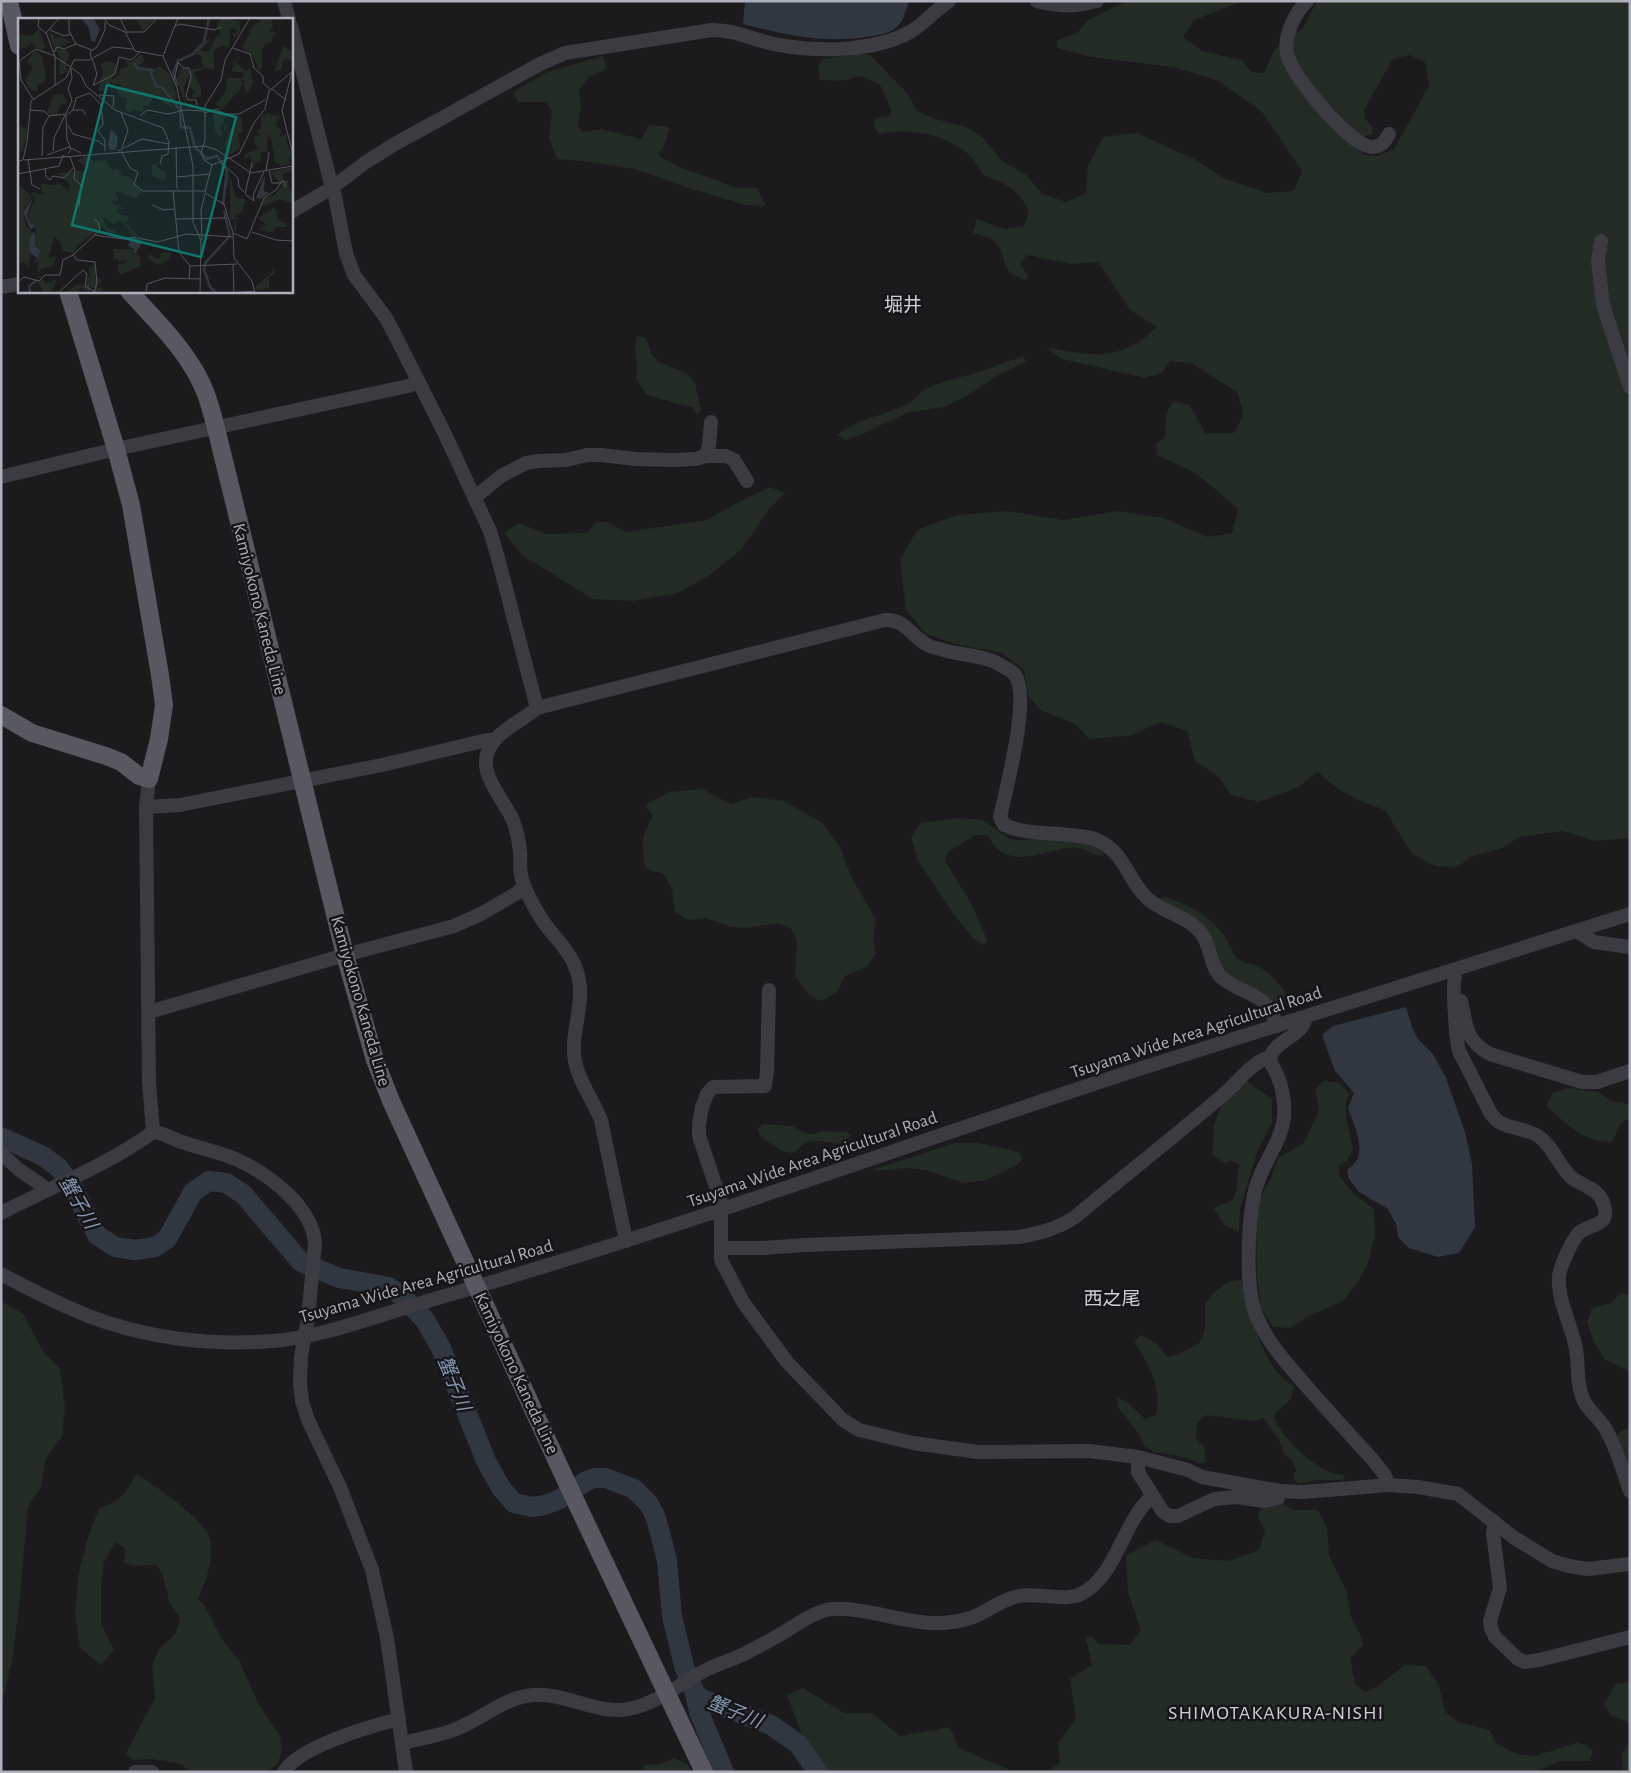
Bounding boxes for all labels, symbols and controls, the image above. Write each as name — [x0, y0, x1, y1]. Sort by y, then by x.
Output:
inset map — [18, 18, 292, 292]
district label: 堀井 — [884, 295, 922, 315]
street label: Kamiyokono Kaneda Line — [229, 522, 289, 697]
street label: Kamiyokono Kaneda Line — [327, 914, 393, 1088]
street label: Tsuyama Wide Area Agricultural Road — [1069, 984, 1324, 1082]
street label: Tsuyama Wide Area Agricultural Road — [685, 1109, 940, 1211]
water label: 蟹子川 — [55, 1172, 103, 1234]
street label: Tsuyama Wide Area Agricultural Road — [297, 1237, 555, 1327]
district label: 西之尾 — [1083, 1289, 1141, 1309]
street label: Kamiyokono Kaneda Line — [471, 1290, 561, 1457]
water label: 蟹子川 — [434, 1353, 476, 1415]
water label: 蟹子川 — [704, 1691, 767, 1733]
district label: SHIMOTAKAKURA-NISHI — [1168, 1703, 1384, 1723]

